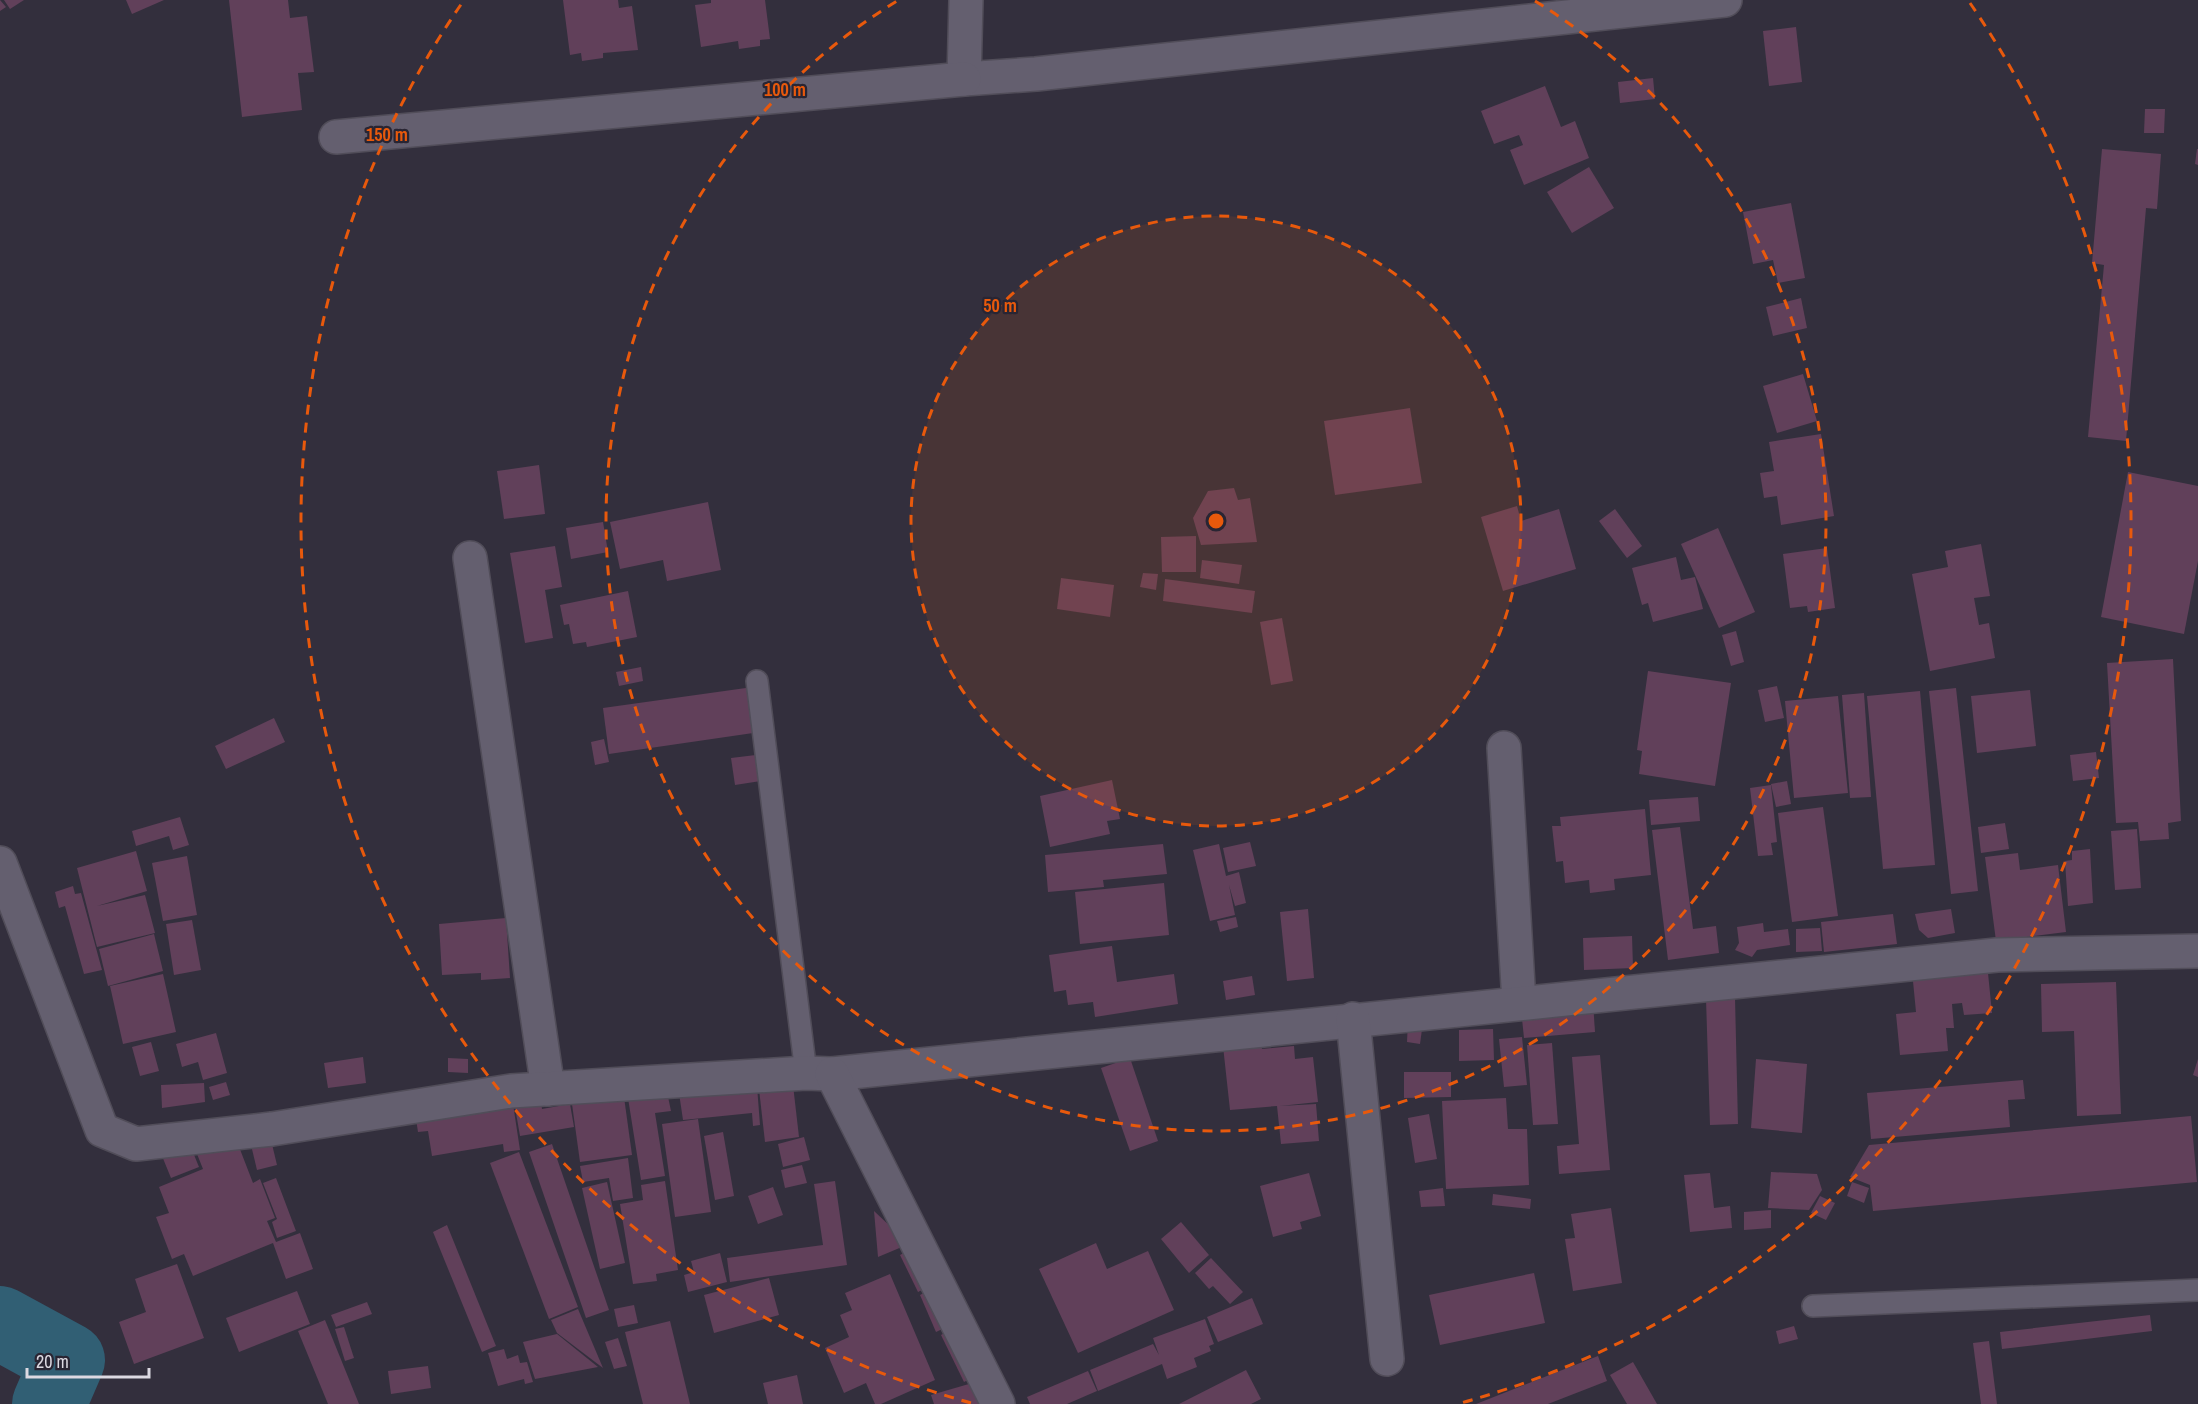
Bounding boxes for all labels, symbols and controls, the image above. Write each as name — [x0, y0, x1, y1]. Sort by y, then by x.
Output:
text: 100 m — [764, 77, 806, 102]
text: 150 m — [366, 122, 408, 147]
text: 50 m — [983, 293, 1017, 318]
centre of rings — [1206, 511, 1226, 531]
scale bar — [27, 1341, 148, 1379]
text: 20 m — [36, 1349, 69, 1374]

